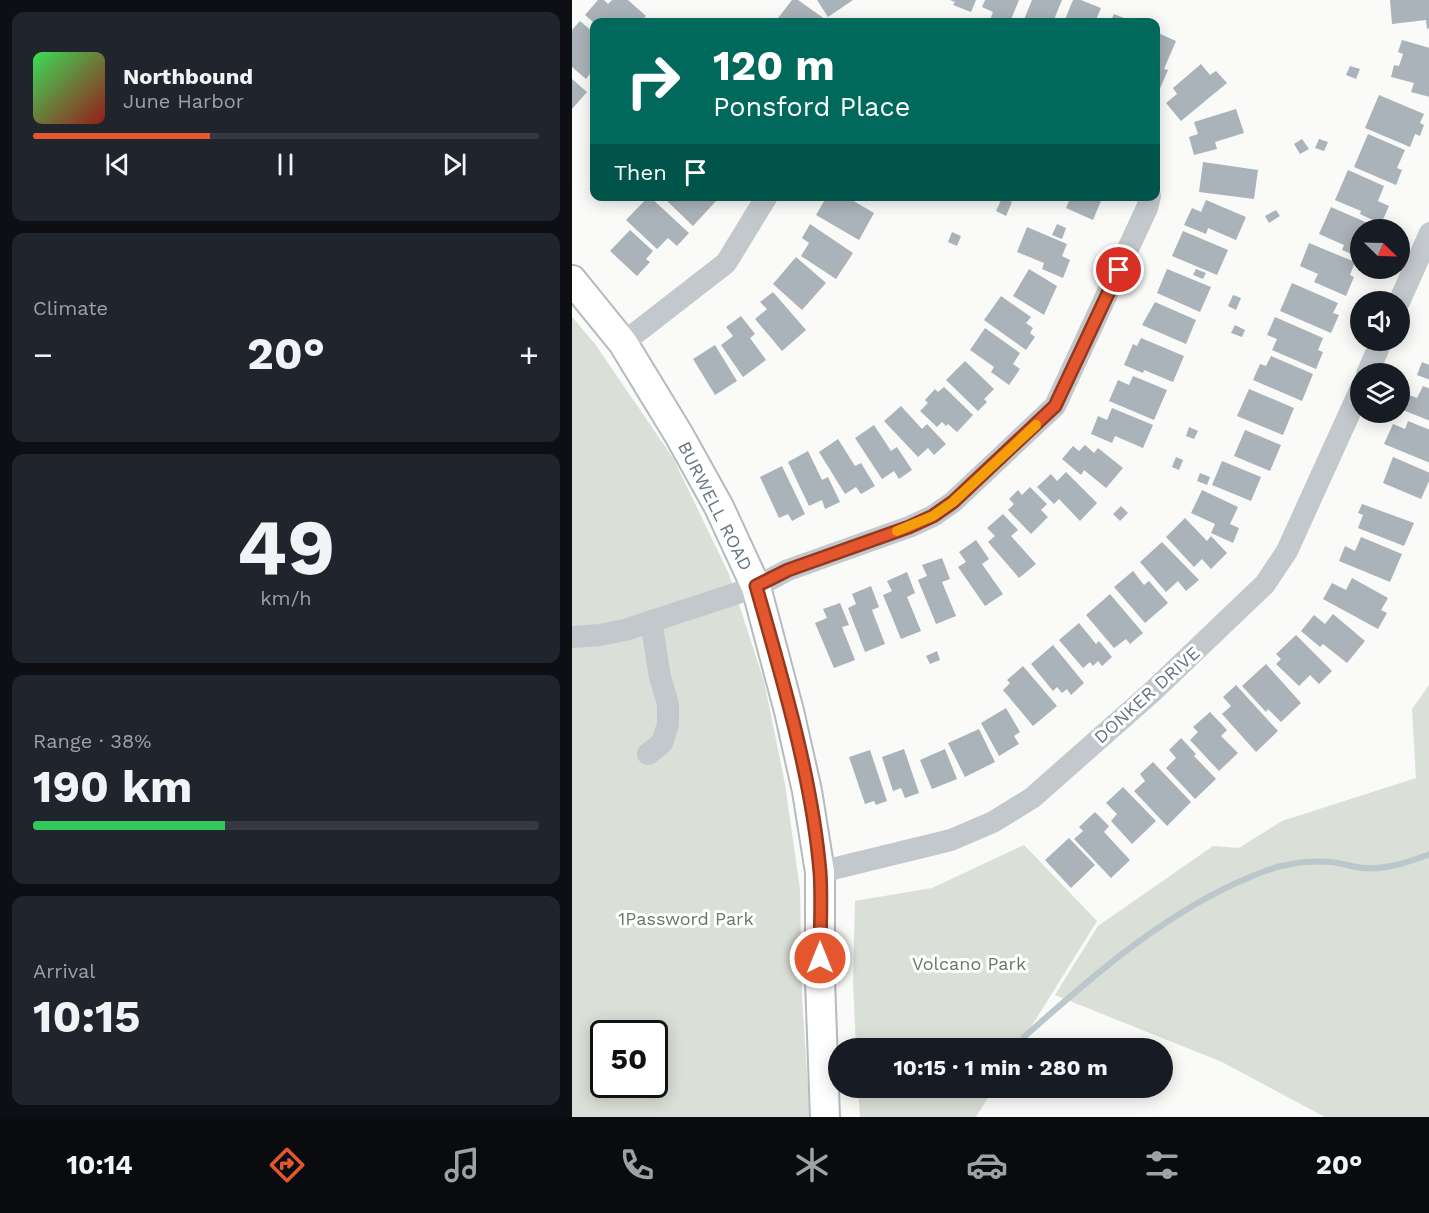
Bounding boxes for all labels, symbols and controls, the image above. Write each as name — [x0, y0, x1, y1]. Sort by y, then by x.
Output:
text: 120 m — [713, 41, 835, 90]
icon: right — [614, 42, 692, 120]
text: Northbound — [123, 64, 253, 89]
text: June Harbor — [123, 89, 244, 113]
text: Ponsford Place — [713, 91, 910, 123]
icon: previous — [101, 148, 134, 181]
icon: pause — [269, 148, 302, 181]
icon: next — [438, 148, 471, 181]
icon: arrive — [679, 156, 712, 189]
text: Then — [614, 160, 667, 185]
north arrow — [1350, 219, 1410, 279]
map controls — [1350, 219, 1410, 423]
pin — [1093, 244, 1144, 295]
icon: arrive — [1102, 253, 1135, 286]
button: sound — [1350, 291, 1410, 351]
text: Climate — [33, 296, 108, 320]
text: 20° — [247, 327, 325, 380]
text: − — [33, 335, 53, 374]
text: + — [519, 335, 539, 374]
button: layers — [1350, 363, 1410, 423]
street label: BURWELL ROAD — [674, 438, 757, 574]
text: 49 — [237, 501, 335, 593]
text: km/h — [260, 586, 312, 610]
street label: DONKER DRIVE — [1090, 642, 1204, 747]
text: Range · 38% — [33, 729, 151, 753]
text: 190 km — [33, 760, 192, 813]
park label: 1Password Park — [618, 908, 754, 929]
position arrow — [788, 926, 852, 990]
park label: Volcano Park — [912, 953, 1026, 974]
text: Arrival — [33, 959, 95, 983]
text: 10:15 — [33, 990, 141, 1043]
speed limit sign: 50 — [590, 1020, 668, 1098]
text: 10:15 · 1 min · 280 m — [893, 1055, 1108, 1080]
icon: directions — [266, 1144, 308, 1186]
icon: music — [441, 1144, 483, 1186]
icon: phone — [616, 1144, 658, 1186]
icon: climate — [791, 1144, 833, 1186]
icon: car — [966, 1144, 1008, 1186]
icon: filters — [1141, 1144, 1183, 1186]
text: 10:14 — [66, 1149, 133, 1181]
text: 20° — [1316, 1149, 1363, 1181]

